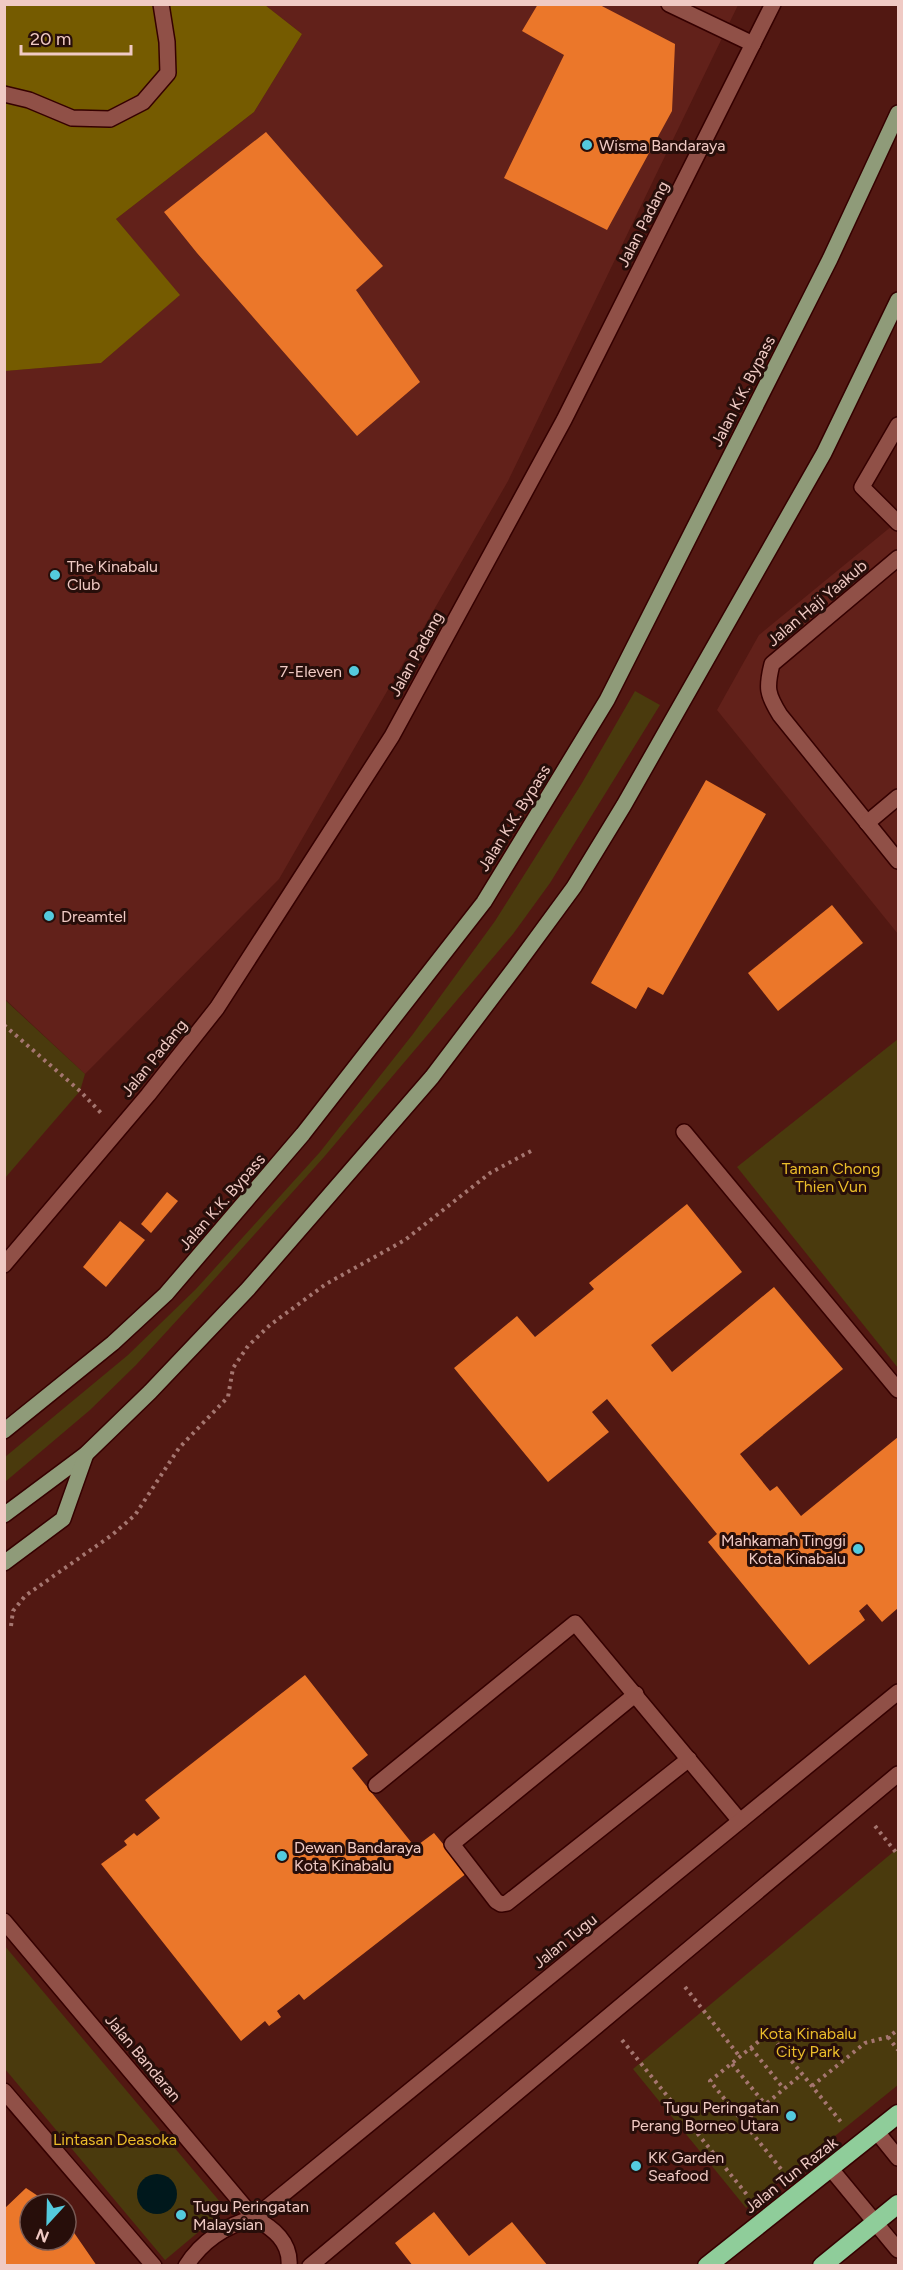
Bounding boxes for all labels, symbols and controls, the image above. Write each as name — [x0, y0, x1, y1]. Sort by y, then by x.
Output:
scale bar — [21, 18, 130, 56]
text: 20 m — [30, 28, 71, 50]
place label: Wisma Bandaraya — [599, 136, 726, 155]
marker: Wisma Bandaraya — [580, 138, 594, 152]
street label: Jalan Padang — [613, 178, 673, 270]
street label: Jalan K.K. Bypass — [707, 332, 779, 450]
street label: Jalan Haji Yaakub — [763, 556, 871, 650]
place label: The Kinabalu Club — [67, 557, 158, 594]
marker: The Kinabalu Club — [48, 568, 62, 582]
street label: Jalan Padang — [385, 608, 447, 700]
place label: 7-Eleven — [279, 662, 342, 681]
marker: 7-Eleven — [347, 664, 361, 678]
street label: Jalan K.K. Bypass — [474, 761, 554, 875]
place label: Dreamtel — [61, 907, 126, 926]
marker: Dreamtel — [42, 909, 56, 923]
street label: Jalan Padang — [117, 1015, 191, 1101]
street label: Jalan K.K. Bypass — [175, 1150, 269, 1254]
park label: Taman Chong Thien Vun — [782, 1159, 880, 1196]
place label: Mahkamah Tinggi Kota Kinabalu — [721, 1531, 846, 1568]
marker: Mahkamah Tinggi Kota Kinabalu — [851, 1542, 865, 1556]
place label: Dewan Bandaraya Kota Kinabalu — [294, 1838, 421, 1875]
marker: Dewan Bandaraya Kota Kinabalu — [275, 1849, 289, 1863]
street label: Jalan Tugu — [529, 1910, 601, 1972]
street label: Jalan Bandaran — [101, 2011, 185, 2105]
park label: Kota Kinabalu City Park — [759, 2024, 857, 2061]
place label: Tugu Peringatan Perang Borneo Utara — [631, 2098, 779, 2135]
marker: Tugu Peringatan Perang Borneo Utara — [784, 2109, 798, 2123]
park label: Lintasan Deasoka — [53, 2130, 177, 2149]
street label: Jalan Tun Razak — [741, 2133, 841, 2217]
place label: KK Garden Seafood — [648, 2148, 724, 2185]
marker: KK Garden Seafood — [629, 2159, 643, 2173]
north arrow — [18, 2192, 78, 2252]
place label: Tugu Peringatan Malaysian — [193, 2197, 309, 2234]
marker: Tugu Peringatan Malaysian — [174, 2208, 188, 2222]
text: N — [33, 2224, 52, 2247]

